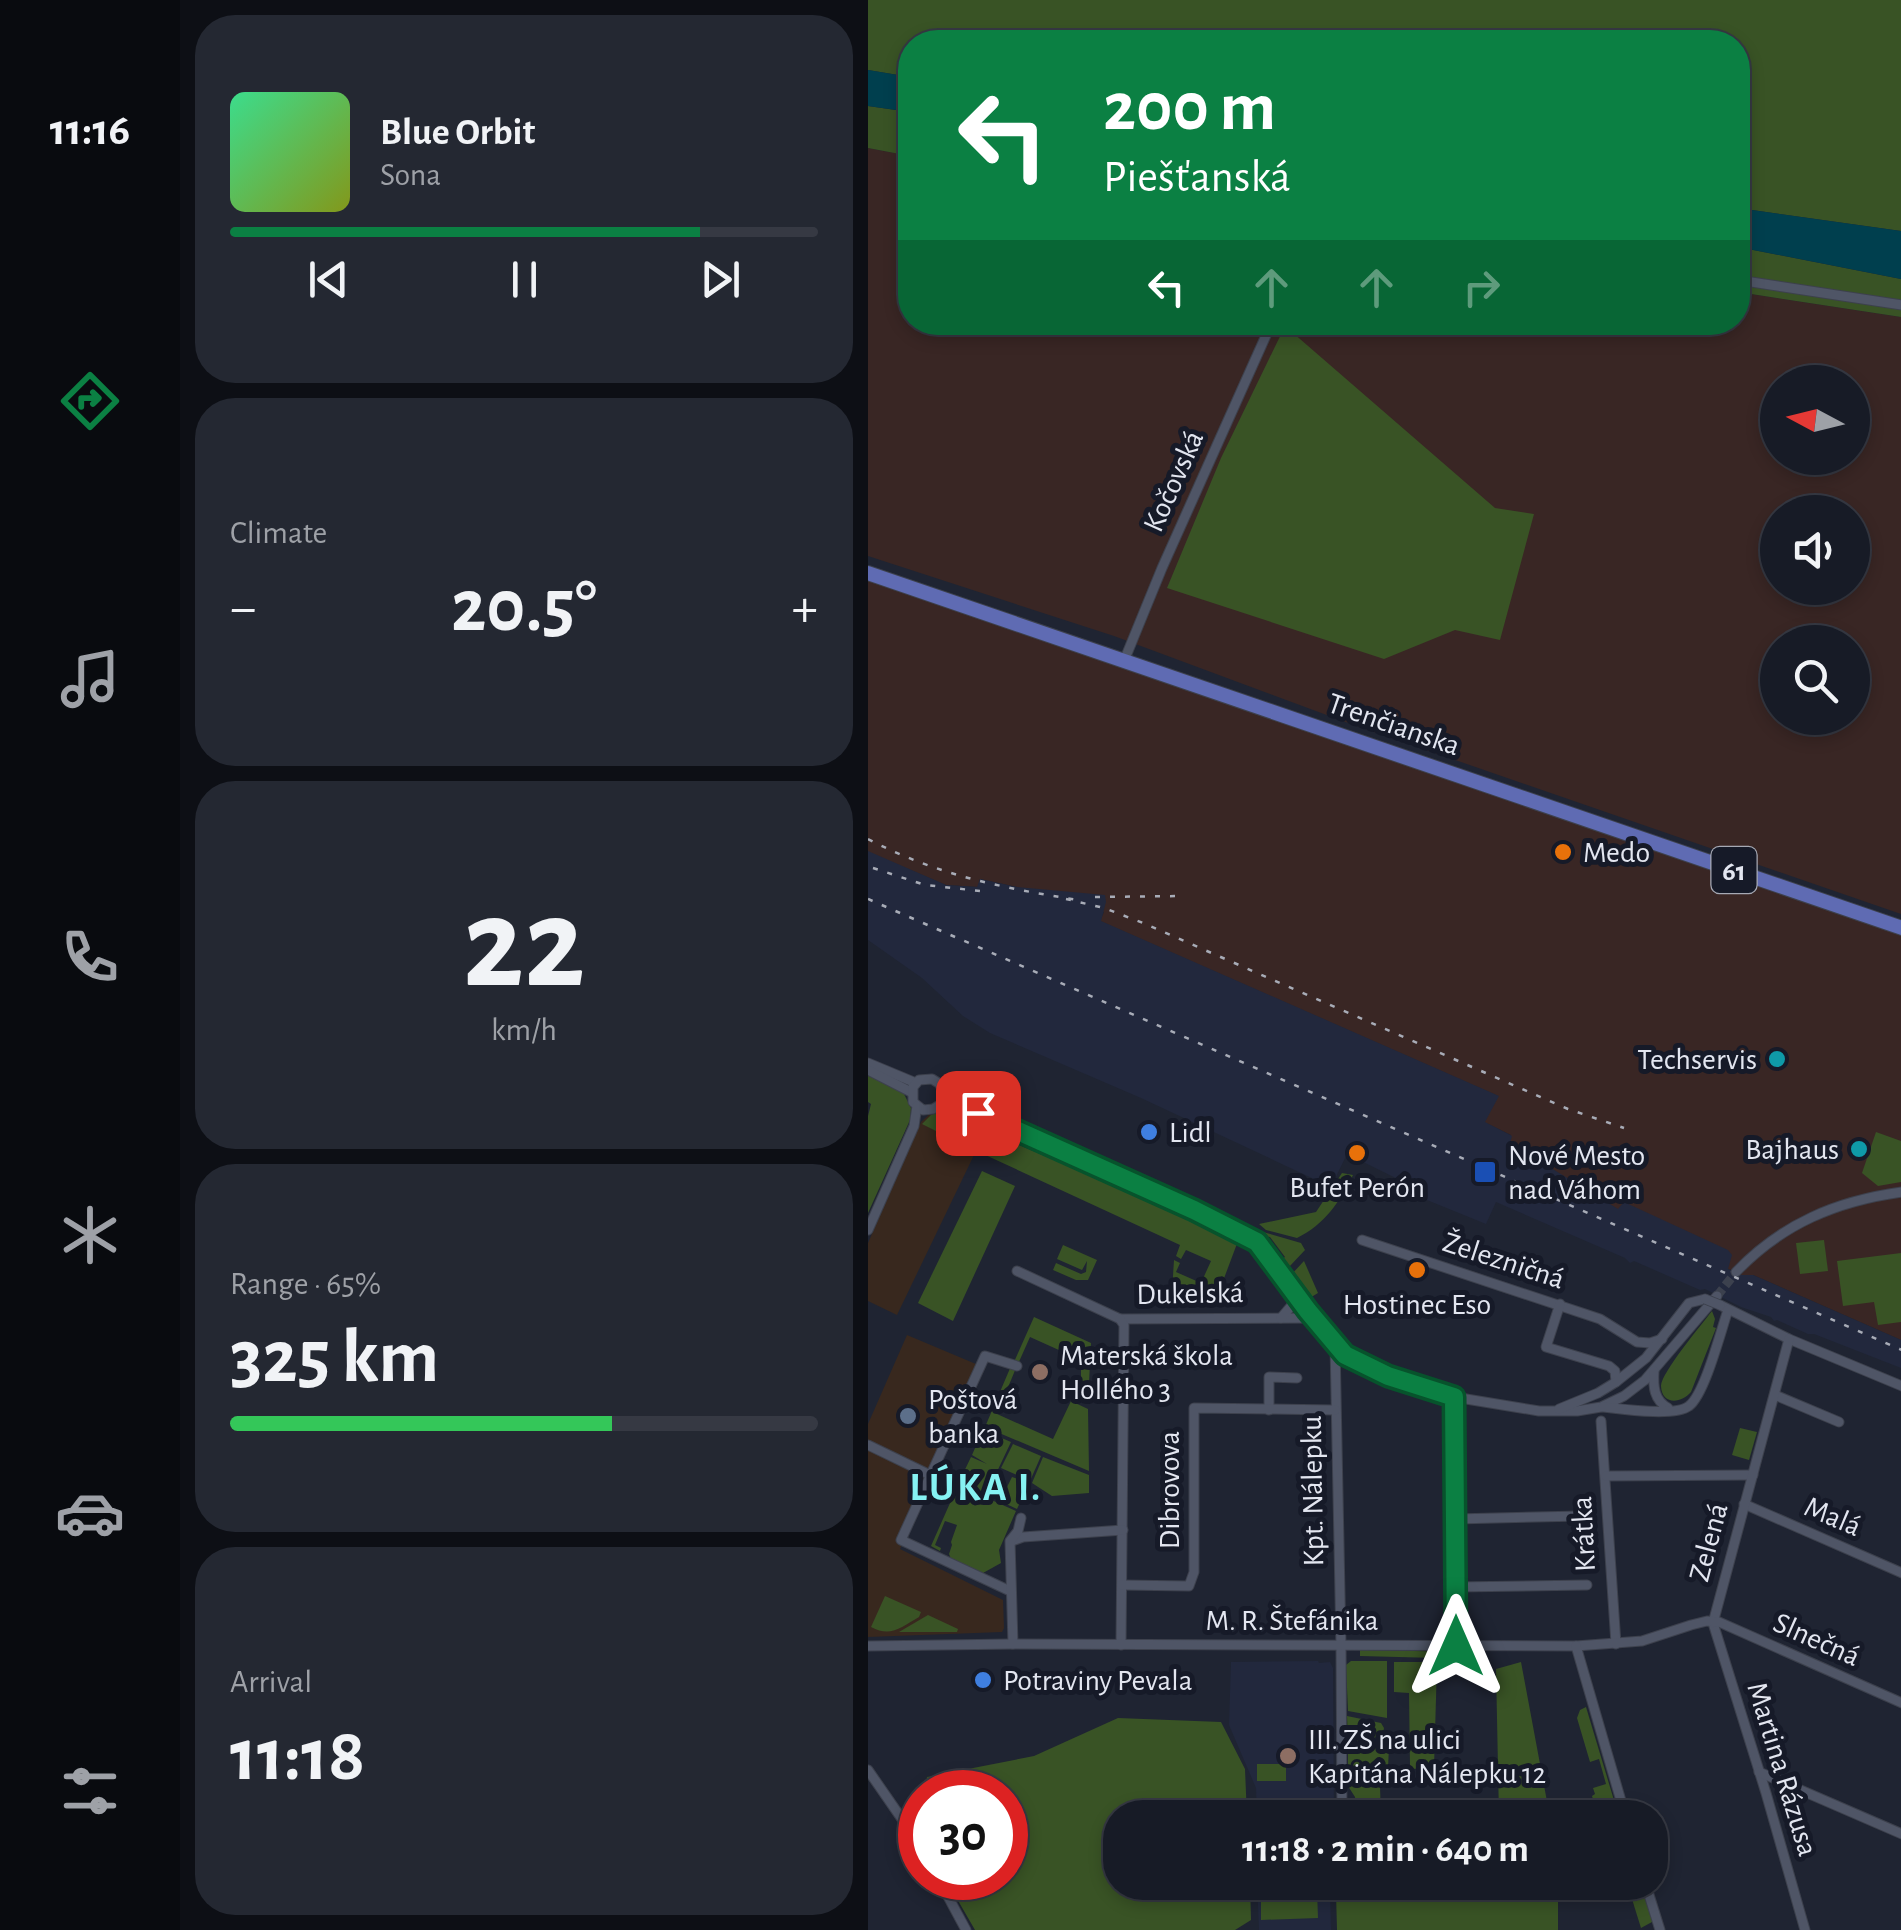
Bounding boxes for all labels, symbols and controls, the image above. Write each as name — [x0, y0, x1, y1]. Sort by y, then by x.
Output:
icon: left — [938, 70, 1068, 200]
text: 200 m — [1103, 73, 1276, 143]
text: 11:16 — [50, 108, 130, 153]
text: Blue Orbit — [380, 114, 535, 152]
text: Piešťanská — [1103, 155, 1291, 200]
text: Sona — [380, 159, 441, 191]
icon: previous — [301, 252, 356, 307]
icon: pause — [497, 252, 552, 307]
icon: next — [693, 252, 748, 307]
icon: left — [1139, 260, 1194, 315]
icon: ahead — [1244, 260, 1299, 315]
icon: ahead — [1349, 260, 1404, 315]
icon: right — [1454, 260, 1509, 315]
north arrow — [1760, 365, 1870, 475]
map controls — [1760, 365, 1870, 735]
icon: directions — [55, 366, 125, 436]
street label: Kočovská — [1138, 426, 1209, 536]
button: sound — [1760, 495, 1870, 605]
text: Climate — [230, 517, 327, 549]
text: 20.5° — [451, 570, 597, 645]
text: − — [230, 581, 256, 636]
text: + — [792, 581, 818, 636]
button: search — [1760, 625, 1870, 735]
icon: music — [55, 644, 125, 714]
street label: Trenčianska — [1324, 688, 1464, 762]
place label: Medo — [1583, 838, 1650, 868]
marker: Medo — [1552, 841, 1574, 863]
road number: 61 — [1712, 847, 1756, 893]
text: 22 — [463, 881, 585, 1011]
icon: phone — [55, 922, 125, 992]
text: km/h — [491, 1014, 557, 1046]
place label: Techservis — [1637, 1045, 1757, 1075]
marker: Techservis — [1766, 1048, 1788, 1070]
pin — [936, 1071, 1021, 1156]
icon: arrive — [951, 1086, 1006, 1141]
place label: Lidl — [1169, 1118, 1212, 1148]
marker: Lidl — [1138, 1121, 1160, 1143]
place label: Bajhaus — [1745, 1135, 1839, 1165]
marker: Bajhaus — [1848, 1138, 1870, 1160]
place label: Nové Mesto nad Váhom — [1508, 1141, 1645, 1205]
marker: Bufet Perón — [1346, 1142, 1368, 1164]
marker: Nové Mesto nad Váhom — [1472, 1159, 1498, 1185]
place label: Bufet Perón — [1289, 1173, 1425, 1203]
icon: climate — [55, 1200, 125, 1270]
street label: Železničná — [1439, 1225, 1569, 1295]
marker: Hostinec Eso — [1406, 1259, 1428, 1281]
text: Range · 65% — [230, 1268, 381, 1300]
street label: Dukelská — [1136, 1278, 1244, 1310]
place label: Hostinec Eso — [1343, 1290, 1491, 1320]
text: 325 km — [230, 1321, 439, 1396]
place label: Materská škola Hollého 3 — [1060, 1341, 1233, 1405]
marker: Materská škola Hollého 3 — [1029, 1361, 1051, 1383]
place label: Poštová banka — [928, 1385, 1018, 1449]
marker: Poštová banka — [897, 1405, 919, 1427]
street label: Kpt. Nálepku — [1297, 1415, 1329, 1567]
street label: Dibrovova — [1155, 1431, 1185, 1549]
district label: LÚKA I. — [909, 1464, 1043, 1508]
icon: car — [55, 1478, 125, 1548]
street label: Malá — [1800, 1492, 1865, 1542]
street label: Krátka — [1567, 1495, 1601, 1573]
street label: Zelená — [1684, 1500, 1734, 1585]
position arrow — [1404, 1594, 1508, 1698]
street label: M. R. Štefánika — [1205, 1604, 1379, 1636]
street label: Slnečná — [1769, 1608, 1864, 1672]
text: Arrival — [230, 1666, 312, 1698]
place label: Potraviny Pevala — [1003, 1666, 1193, 1696]
marker: Potraviny Pevala — [972, 1669, 994, 1691]
street label: Martina Rázusa — [1741, 1679, 1823, 1860]
text: 11:18 — [230, 1719, 365, 1794]
place label: III. ZŠ na ulici Kapitána Nálepku 12 — [1308, 1723, 1546, 1789]
marker: III. ZŠ na ulici Kapitána Nálepku 12 — [1277, 1745, 1299, 1767]
icon: filters — [55, 1756, 125, 1826]
speed limit sign: 30 — [898, 1770, 1028, 1900]
text: 11:18 · 2 min · 640 m — [1242, 1831, 1529, 1869]

